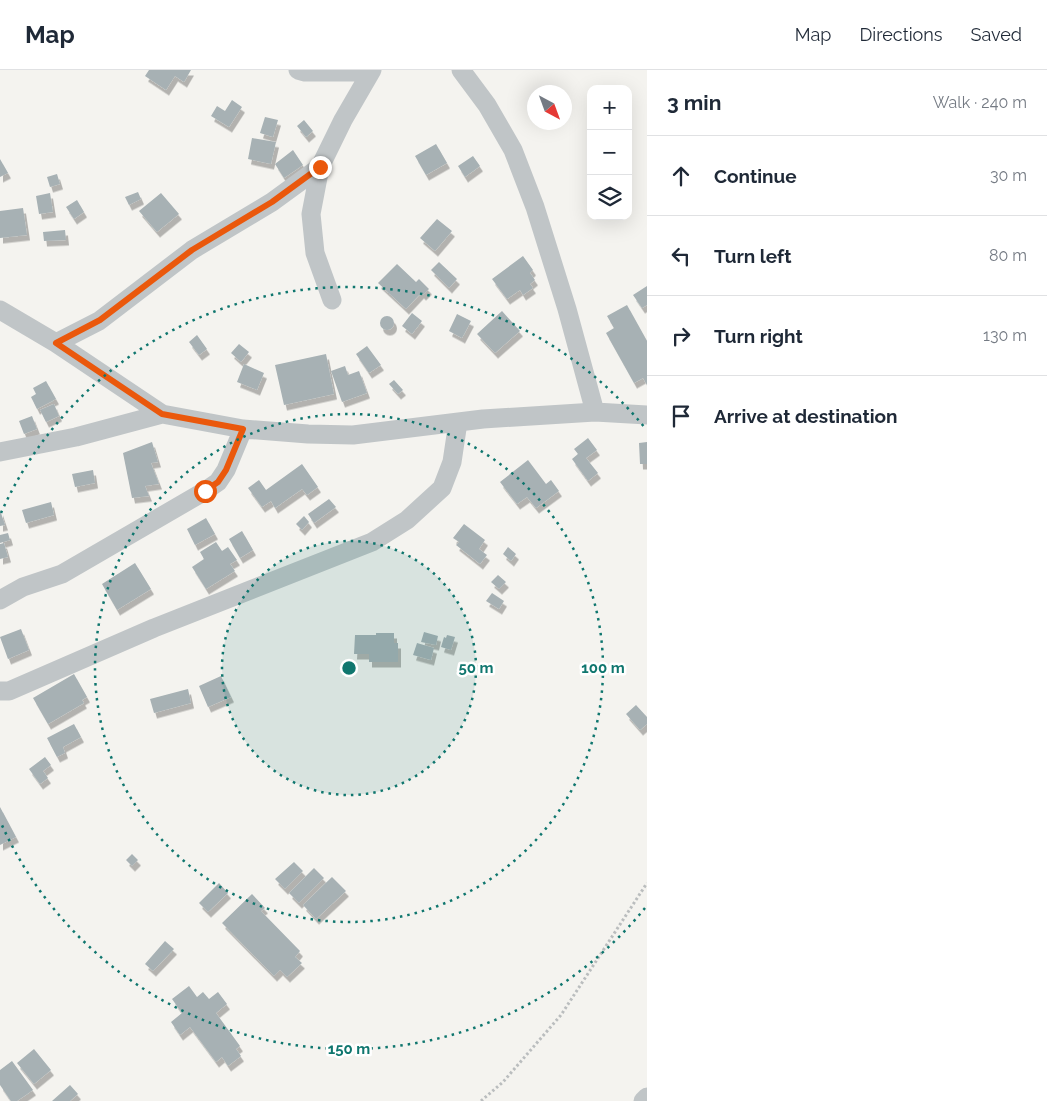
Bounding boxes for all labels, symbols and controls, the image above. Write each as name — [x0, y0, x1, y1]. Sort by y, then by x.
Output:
text: Map — [25, 20, 75, 49]
text: Map — [795, 24, 831, 45]
text: Directions — [859, 24, 943, 45]
text: Saved — [971, 24, 1022, 45]
north arrow — [527, 85, 572, 130]
map controls — [587, 85, 632, 220]
button: + — [587, 85, 632, 130]
text: 3 min — [667, 90, 721, 115]
text: Walk · 240 m — [933, 93, 1027, 112]
button: − — [587, 130, 632, 175]
route end — [309, 156, 332, 179]
icon: ahead — [667, 162, 695, 190]
text: Continue — [714, 165, 797, 187]
text: 30 m — [990, 166, 1027, 185]
button: layers — [587, 175, 632, 220]
icon: left — [667, 242, 695, 270]
text: Turn left — [714, 245, 791, 267]
text: 80 m — [989, 246, 1027, 265]
icon: right — [667, 322, 695, 350]
text: Turn right — [714, 325, 803, 347]
text: 130 m — [983, 326, 1027, 345]
icon: arrive — [667, 402, 695, 430]
text: Arrive at destination — [714, 405, 898, 427]
route start — [194, 480, 217, 503]
centre of rings — [340, 659, 358, 677]
text: 50 m — [458, 659, 494, 677]
text: 100 m — [581, 659, 625, 677]
text: 150 m — [328, 1040, 370, 1058]

